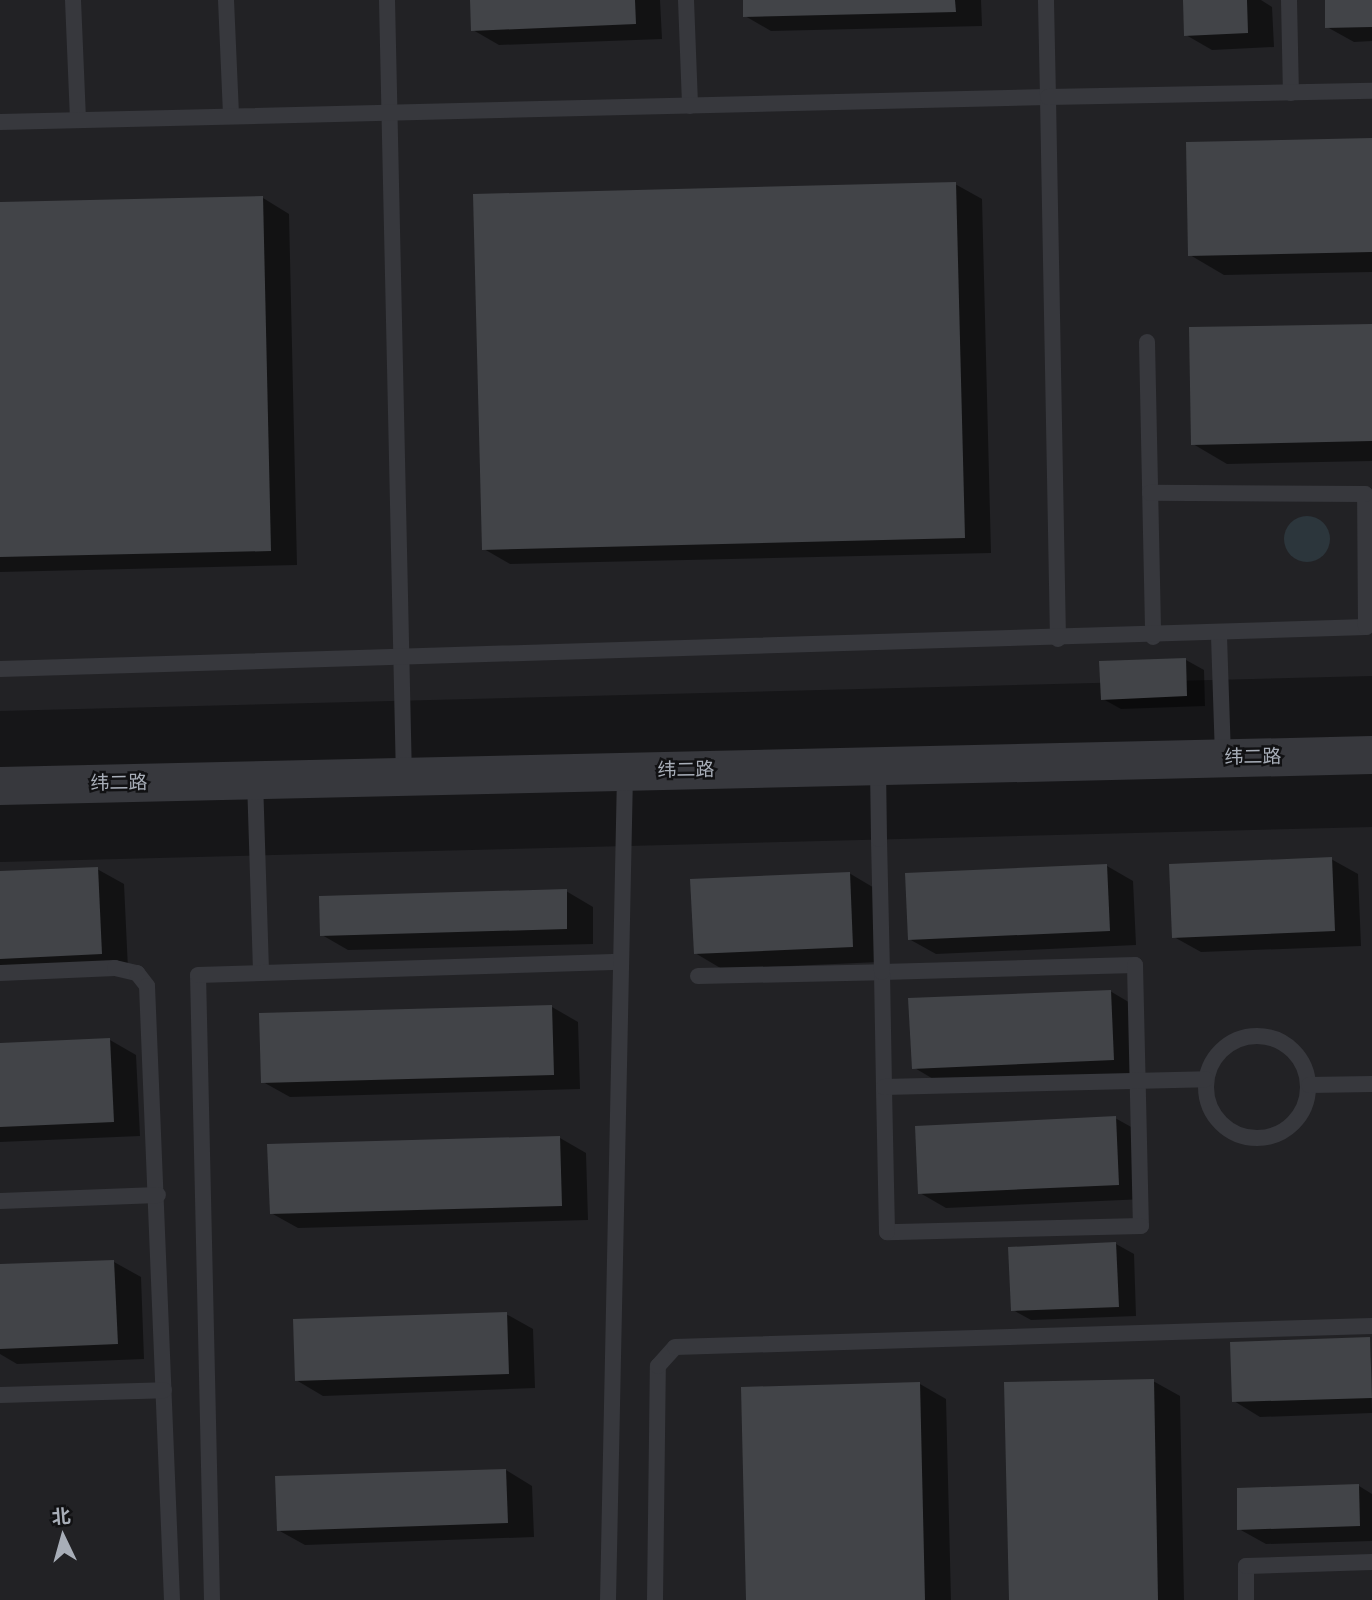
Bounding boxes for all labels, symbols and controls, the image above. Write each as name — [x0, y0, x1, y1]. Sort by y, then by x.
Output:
street label: 纬二路 — [1224, 745, 1282, 769]
street label: 纬二路 — [657, 758, 715, 782]
street label: 纬二路 — [90, 771, 148, 795]
north arrow — [28, 1502, 98, 1572]
text: 北 — [51, 1504, 72, 1528]

